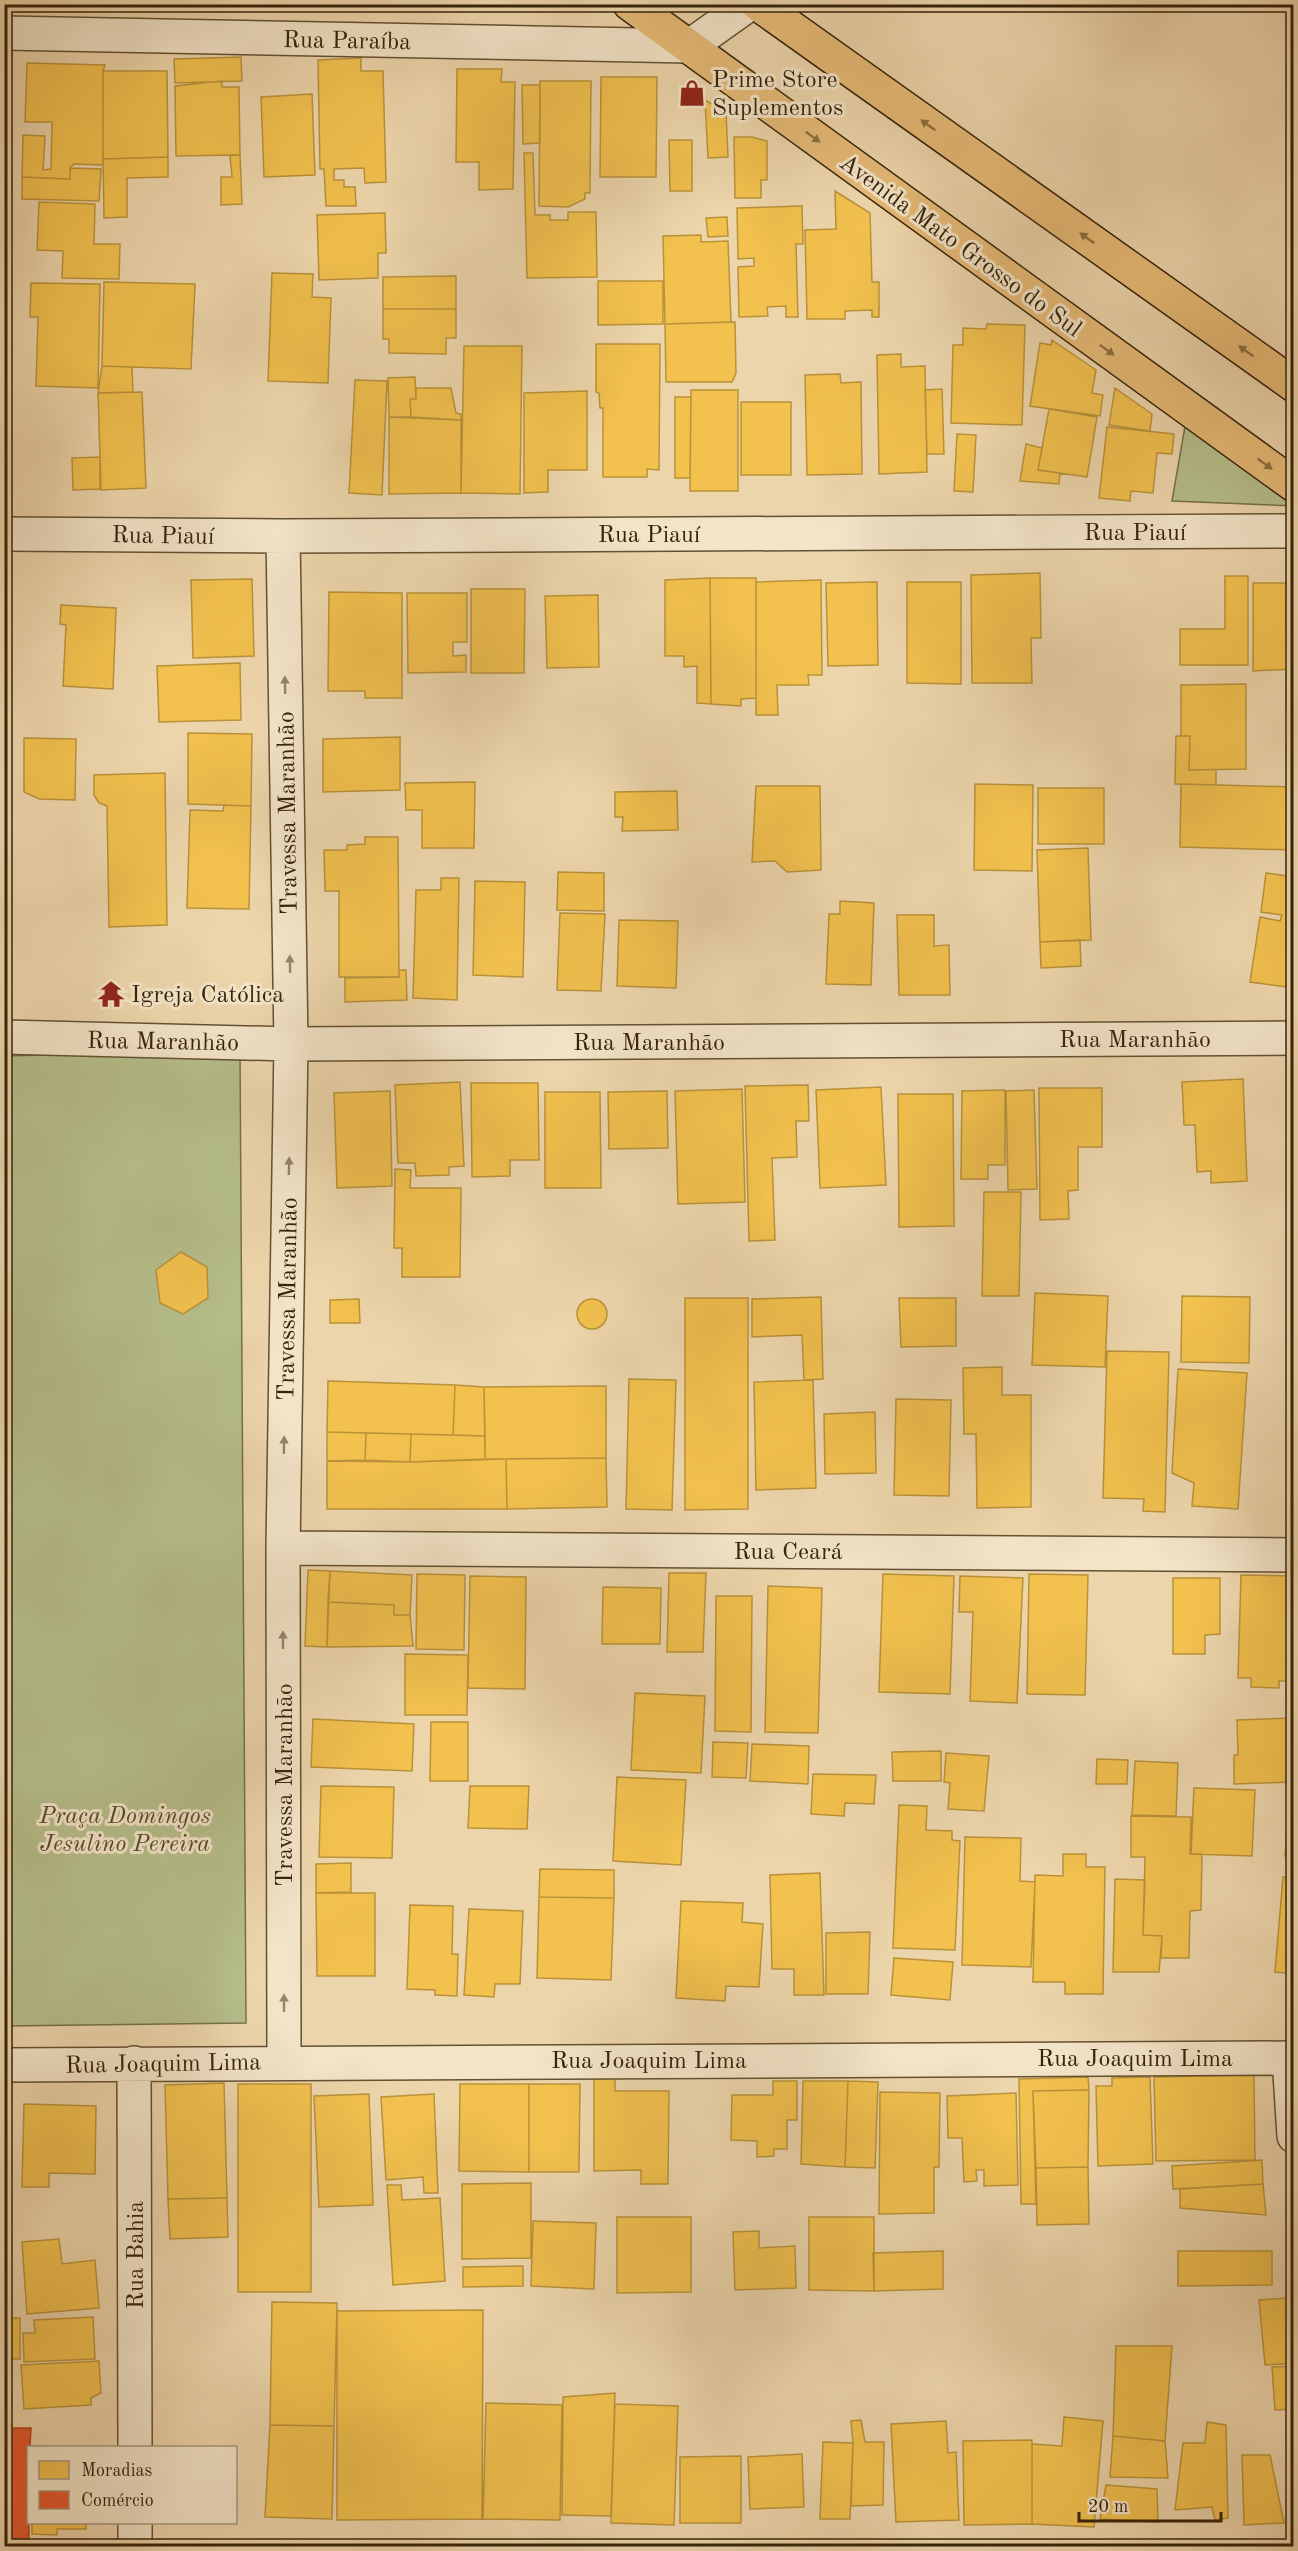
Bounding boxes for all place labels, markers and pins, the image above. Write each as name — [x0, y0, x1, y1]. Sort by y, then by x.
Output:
place label: Prime Store Suplementos — [712, 69, 843, 121]
shop icon: Prime Store Suplementos — [677, 78, 707, 108]
temple icon: Igreja Católica — [96, 979, 126, 1009]
place label: Igreja Católica — [131, 984, 284, 1008]

